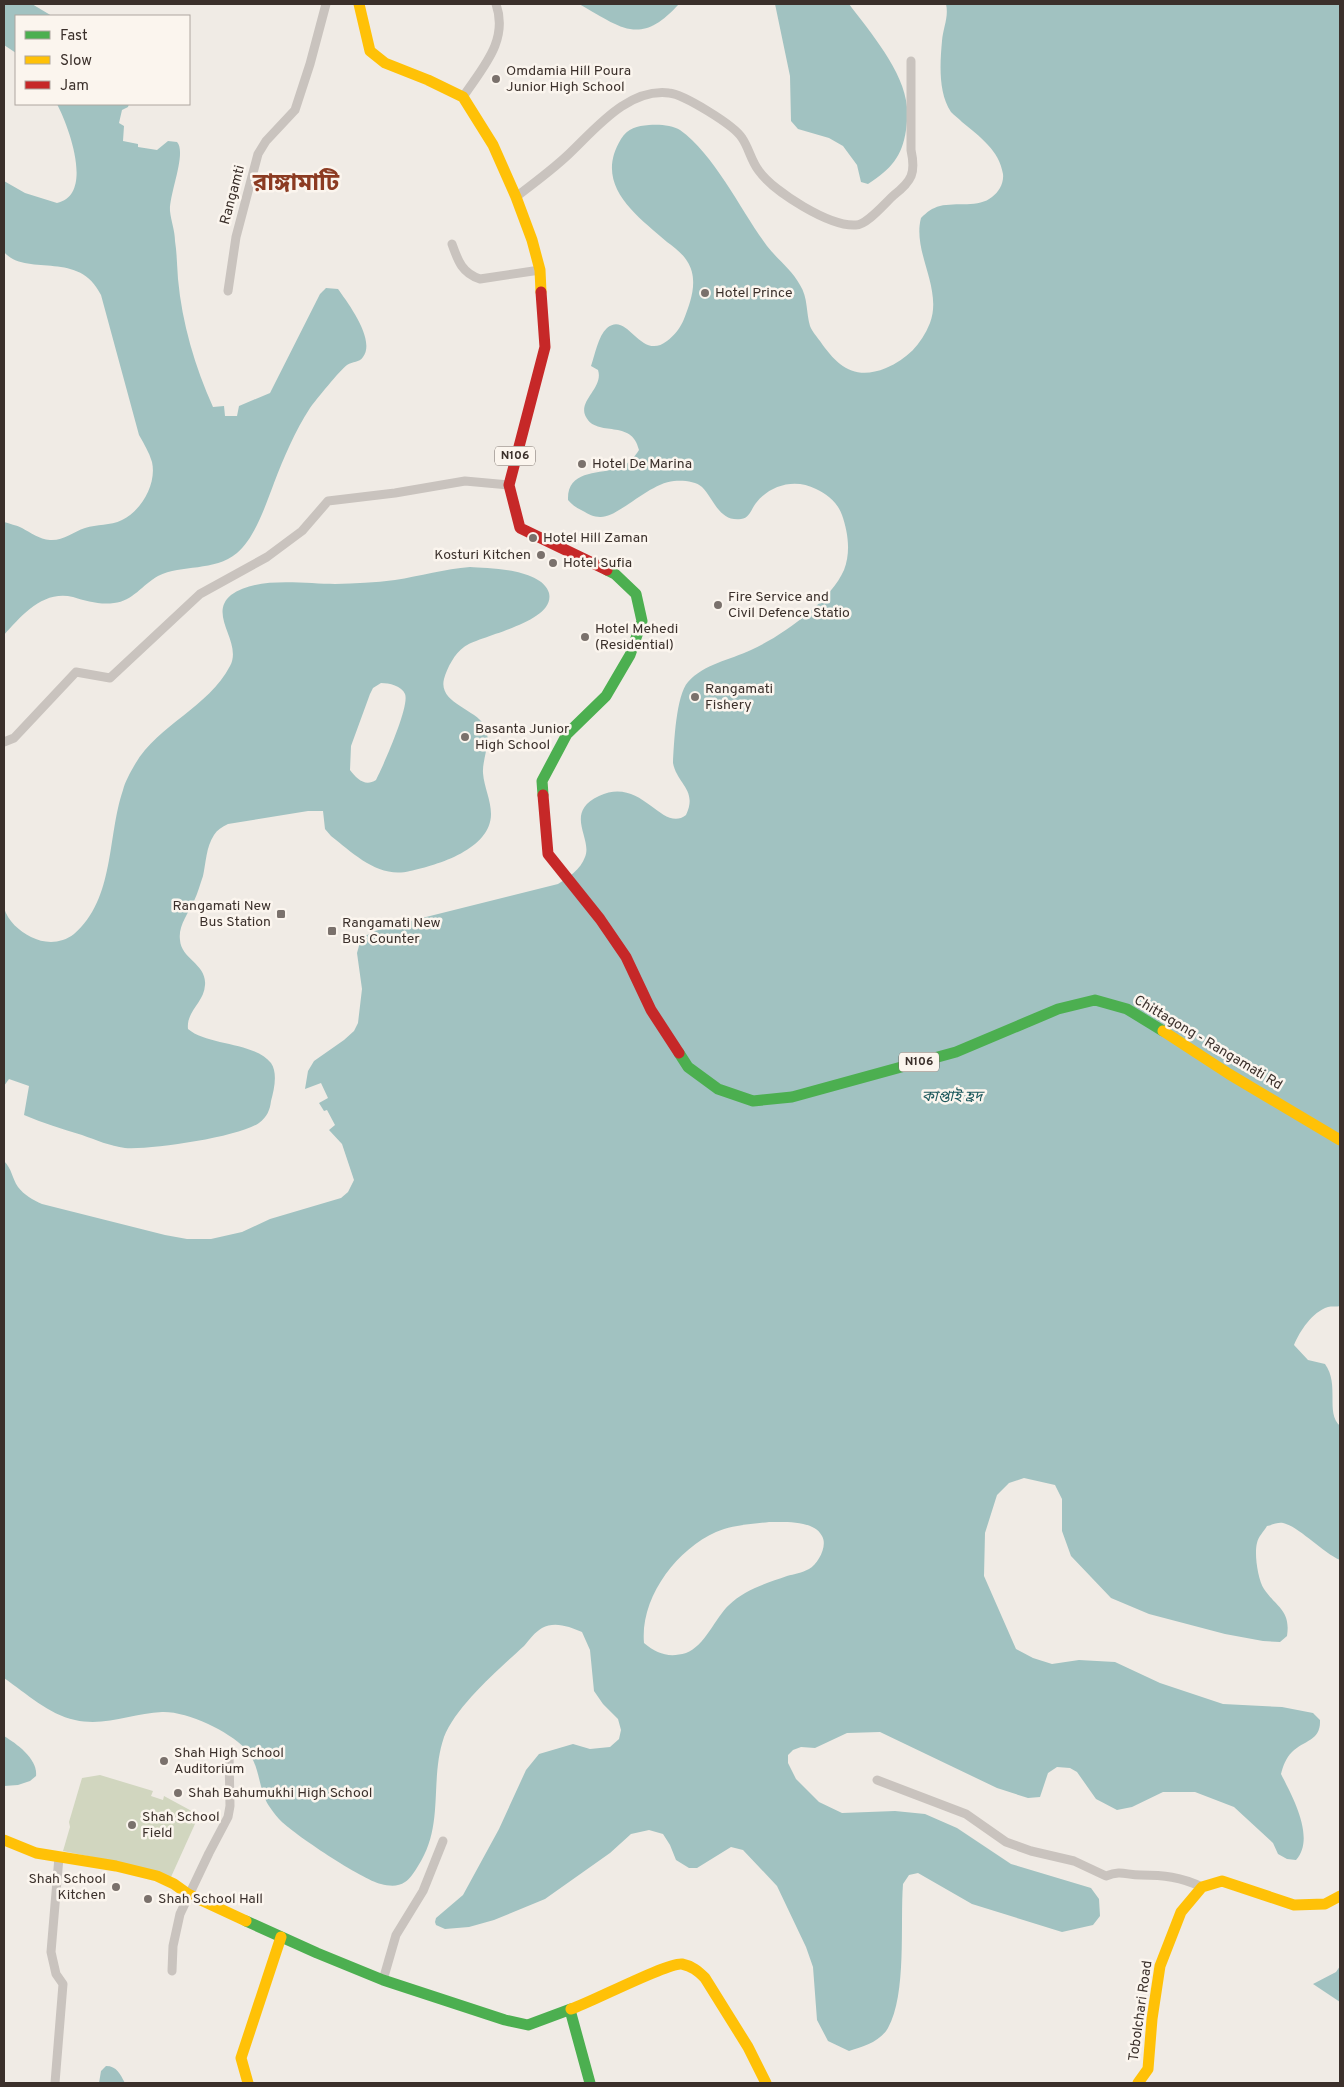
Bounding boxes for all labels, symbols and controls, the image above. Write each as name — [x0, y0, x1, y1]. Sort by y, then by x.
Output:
legend — [15, 15, 190, 105]
text: Fast — [60, 27, 88, 46]
text: Slow — [60, 52, 92, 71]
place label: Omdamia Hill Poura Junior High School — [506, 63, 631, 96]
marker: Omdamia Hill Poura Junior High School — [490, 73, 502, 85]
text: Jam — [60, 77, 89, 96]
street label: Rangamti — [217, 164, 249, 226]
district label: রাঙ্গামাটি — [252, 168, 340, 199]
place label: Hotel Prince — [715, 285, 793, 302]
marker: Hotel Prince — [699, 287, 711, 299]
road number: N106 — [495, 446, 535, 466]
place label: Hotel De Marina — [592, 456, 692, 473]
marker: Hotel De Marina — [576, 458, 588, 470]
place label: Hotel Hill Zaman — [543, 530, 648, 547]
marker: Hotel Hill Zaman — [527, 532, 539, 544]
place label: Kosturi Kitchen — [434, 547, 531, 564]
marker: Kosturi Kitchen — [535, 549, 547, 561]
place label: Hotel Sufia — [563, 555, 632, 572]
marker: Hotel Sufia — [547, 557, 559, 569]
place label: Fire Service and Civil Defence Statio — [728, 589, 850, 622]
marker: Fire Service and Civil Defence Statio — [712, 599, 724, 611]
place label: Hotel Mehedi (Residential) — [595, 621, 678, 654]
marker: Hotel Mehedi (Residential) — [579, 631, 591, 643]
place label: Rangamati Fishery — [705, 681, 773, 714]
marker: Rangamati Fishery — [689, 691, 701, 703]
place label: Basanta Junior High School — [475, 721, 570, 754]
marker: Basanta Junior High School — [459, 731, 471, 743]
place label: Rangamati New Bus Station — [172, 898, 271, 931]
marker: Rangamati New Bus Station — [275, 908, 287, 920]
place label: Rangamati New Bus Counter — [342, 915, 441, 948]
marker: Rangamati New Bus Counter — [326, 925, 338, 937]
street label: Chittagong - Rangamati Rd — [1131, 992, 1285, 1094]
road number: N106 — [899, 1052, 939, 1072]
water label: কাপ্তাই হ্রদ — [922, 1087, 985, 1107]
place label: Shah High School Auditorium — [174, 1745, 284, 1778]
marker: Shah High School Auditorium — [158, 1755, 170, 1767]
place label: Shah Bahumukhi High School — [188, 1785, 372, 1802]
marker: Shah Bahumukhi High School — [172, 1787, 184, 1799]
place label: Shah School Field — [142, 1809, 220, 1842]
marker: Shah School Field — [126, 1819, 138, 1831]
place label: Shah School Kitchen — [28, 1871, 106, 1904]
marker: Shah School Kitchen — [110, 1881, 122, 1893]
place label: Shah School Hall — [158, 1891, 263, 1908]
marker: Shah School Hall — [142, 1893, 154, 1905]
street label: Tobolchari Road — [1126, 1960, 1156, 2062]

